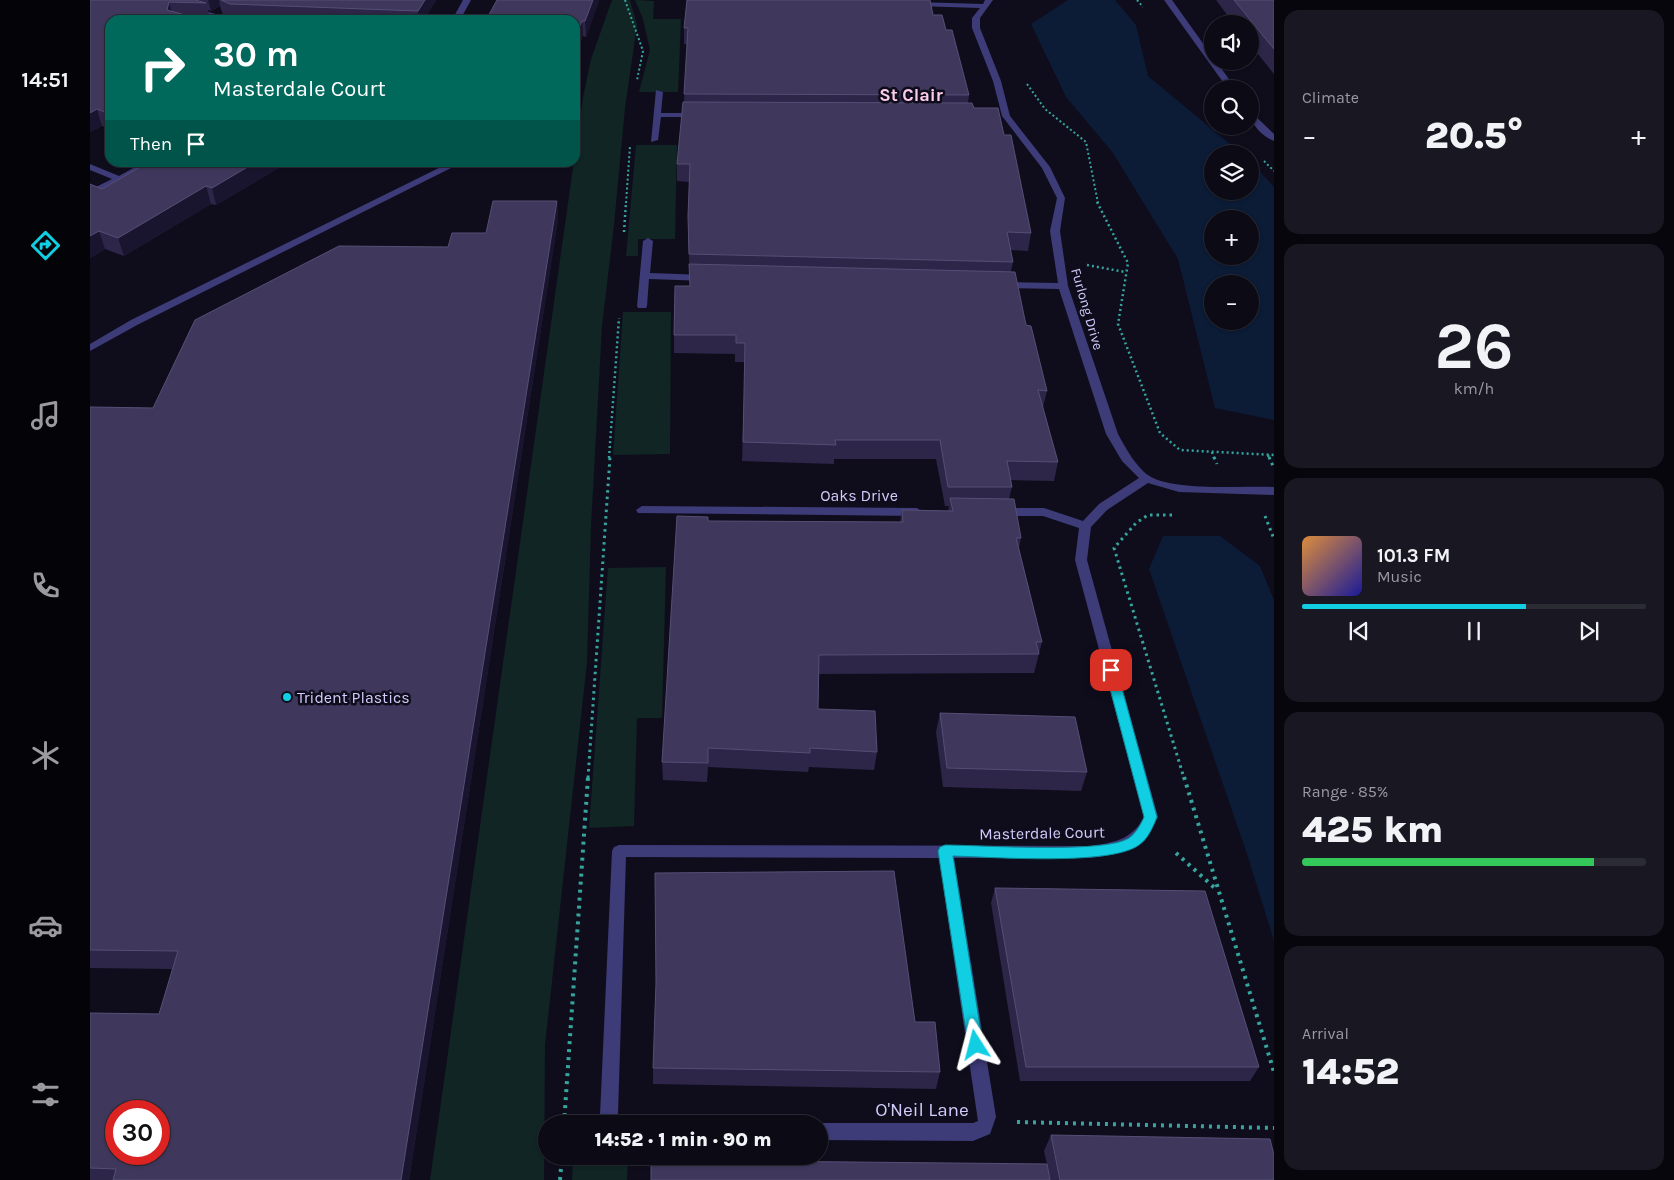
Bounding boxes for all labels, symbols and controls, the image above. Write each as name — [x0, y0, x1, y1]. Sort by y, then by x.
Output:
map controls — [1204, 15, 1259, 330]
button: sound — [1204, 15, 1259, 70]
text: 30 m — [213, 34, 299, 75]
icon: right — [130, 35, 195, 100]
text: 14:51 — [21, 67, 69, 93]
text: Masterdale Court — [213, 76, 386, 102]
button: search — [1204, 80, 1259, 135]
district label: St Clair — [879, 84, 943, 106]
text: Climate — [1302, 88, 1359, 107]
text: 20.5° — [1425, 113, 1523, 158]
text: − — [1302, 119, 1317, 152]
text: + — [1631, 119, 1646, 152]
icon: arrive — [182, 130, 210, 158]
text: Then — [130, 133, 172, 155]
button: layers — [1204, 145, 1259, 200]
button: + — [1204, 210, 1259, 265]
icon: directions — [28, 228, 63, 263]
street label: Furlong Drive — [1067, 266, 1107, 352]
button: − — [1204, 275, 1259, 330]
text: 26 — [1435, 308, 1513, 384]
text: km/h — [1454, 379, 1494, 398]
icon: music — [28, 398, 63, 433]
street label: Oaks Drive — [820, 486, 898, 505]
text: 101.3 FM — [1377, 545, 1450, 567]
text: Music — [1377, 567, 1422, 586]
icon: phone — [28, 568, 63, 603]
icon: previous — [1345, 617, 1373, 645]
icon: pause — [1460, 617, 1488, 645]
icon: next — [1575, 617, 1603, 645]
pin — [1090, 649, 1132, 691]
icon: arrive — [1097, 656, 1125, 684]
place label: Trident Plastics — [297, 688, 410, 707]
marker: Trident Plastics — [281, 691, 293, 703]
icon: climate — [28, 738, 63, 773]
text: Range · 85% — [1302, 782, 1388, 801]
text: 425 km — [1302, 807, 1443, 852]
street label: Masterdale Court — [979, 822, 1105, 844]
icon: car — [28, 908, 63, 943]
position arrow — [949, 1018, 1001, 1070]
text: Arrival — [1302, 1024, 1349, 1043]
text: 14:52 — [1302, 1049, 1399, 1094]
icon: filters — [28, 1077, 63, 1112]
street label: O'Neil Lane — [875, 1099, 969, 1121]
speed limit sign: 30 — [105, 1100, 170, 1165]
text: 14:52 · 1 min · 90 m — [595, 1129, 771, 1151]

